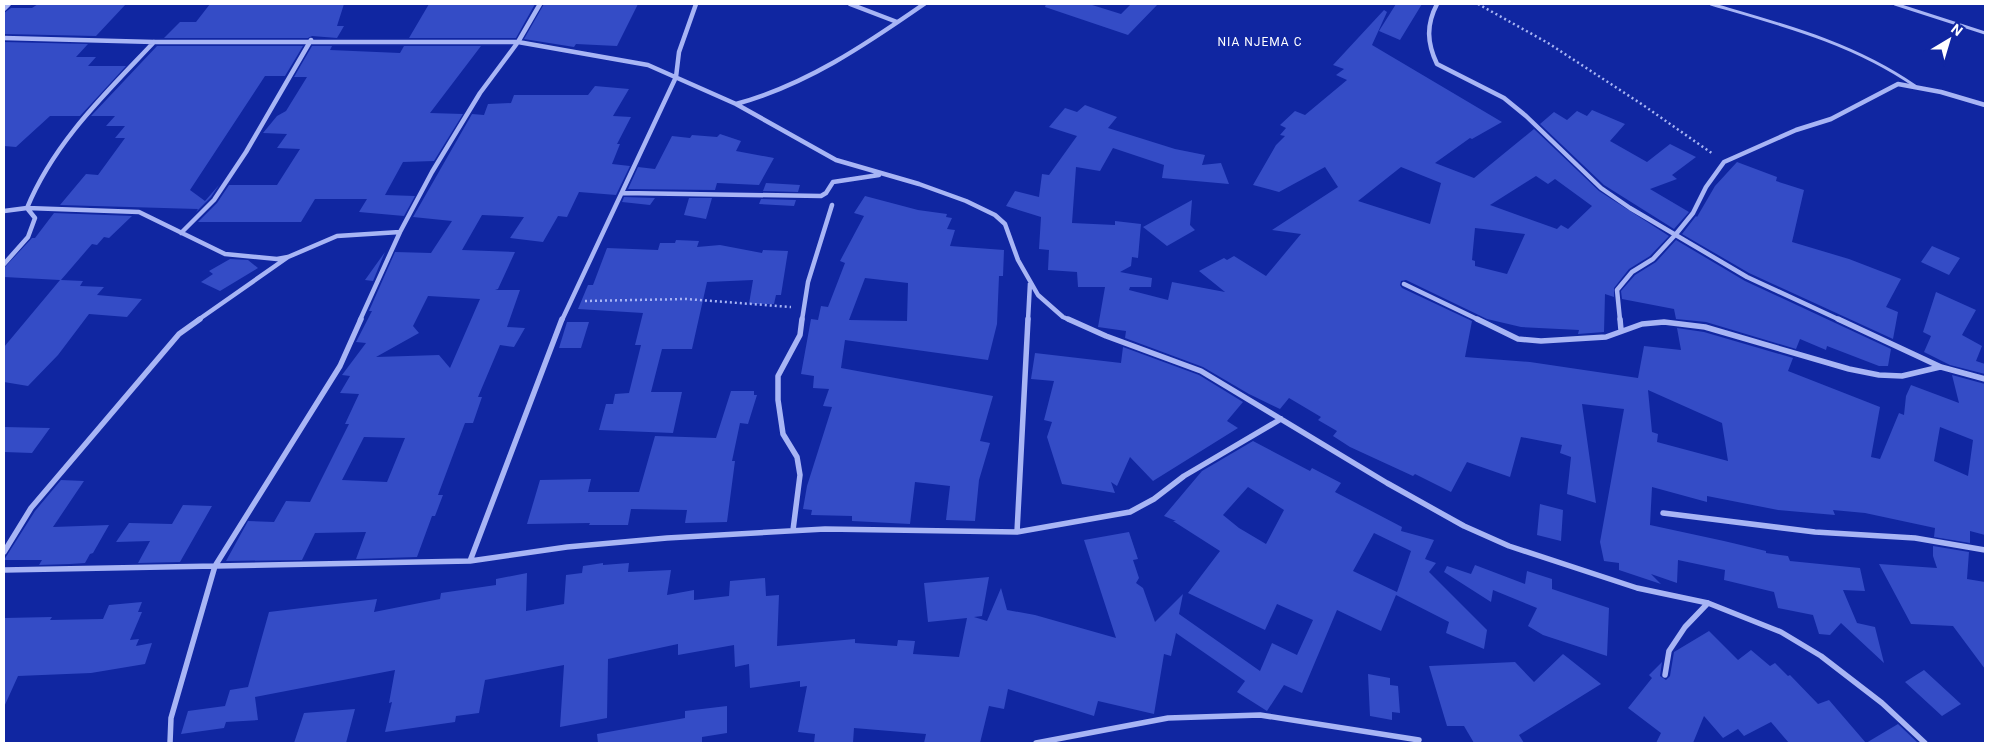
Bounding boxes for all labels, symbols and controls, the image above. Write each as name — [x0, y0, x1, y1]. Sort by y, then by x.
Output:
north arrow — [1924, 15, 1974, 65]
text: N — [1948, 20, 1966, 39]
district label: NIA NJEMA C — [1218, 35, 1302, 49]

